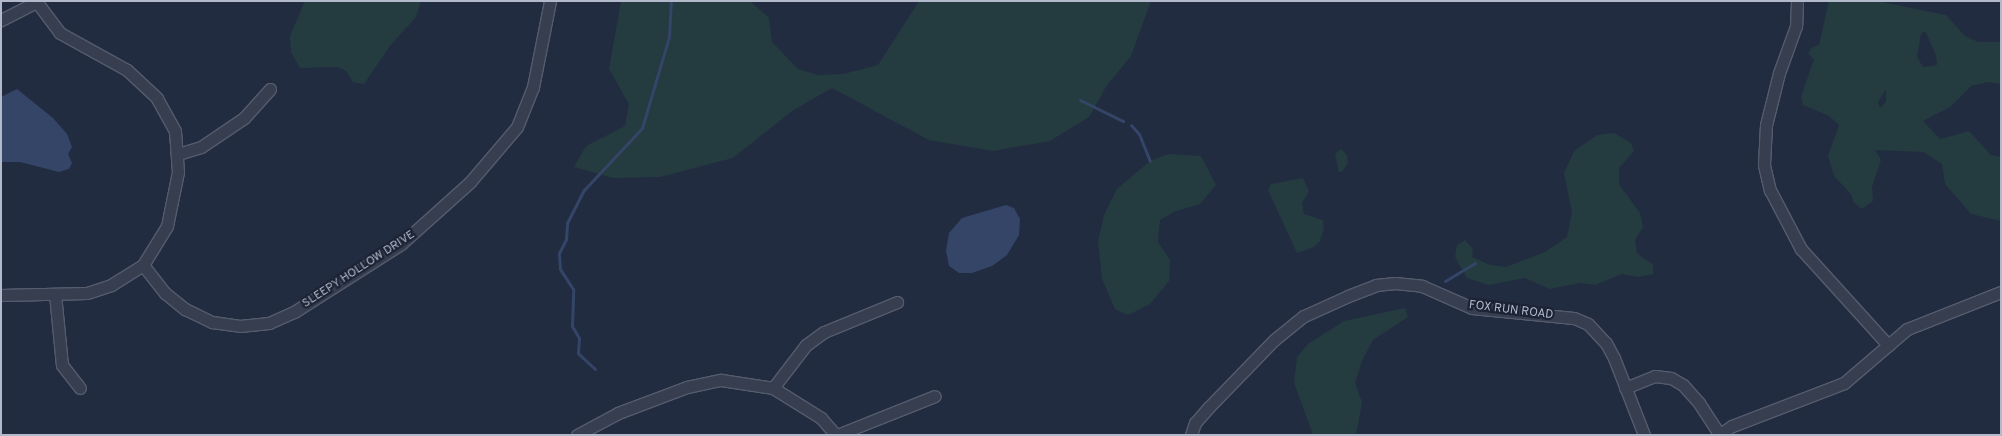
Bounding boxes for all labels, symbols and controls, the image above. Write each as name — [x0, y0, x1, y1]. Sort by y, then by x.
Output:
street label: SLEEPY HOLLOW DRIVE — [300, 228, 418, 312]
street label: FOX RUN ROAD — [1468, 299, 1554, 323]

